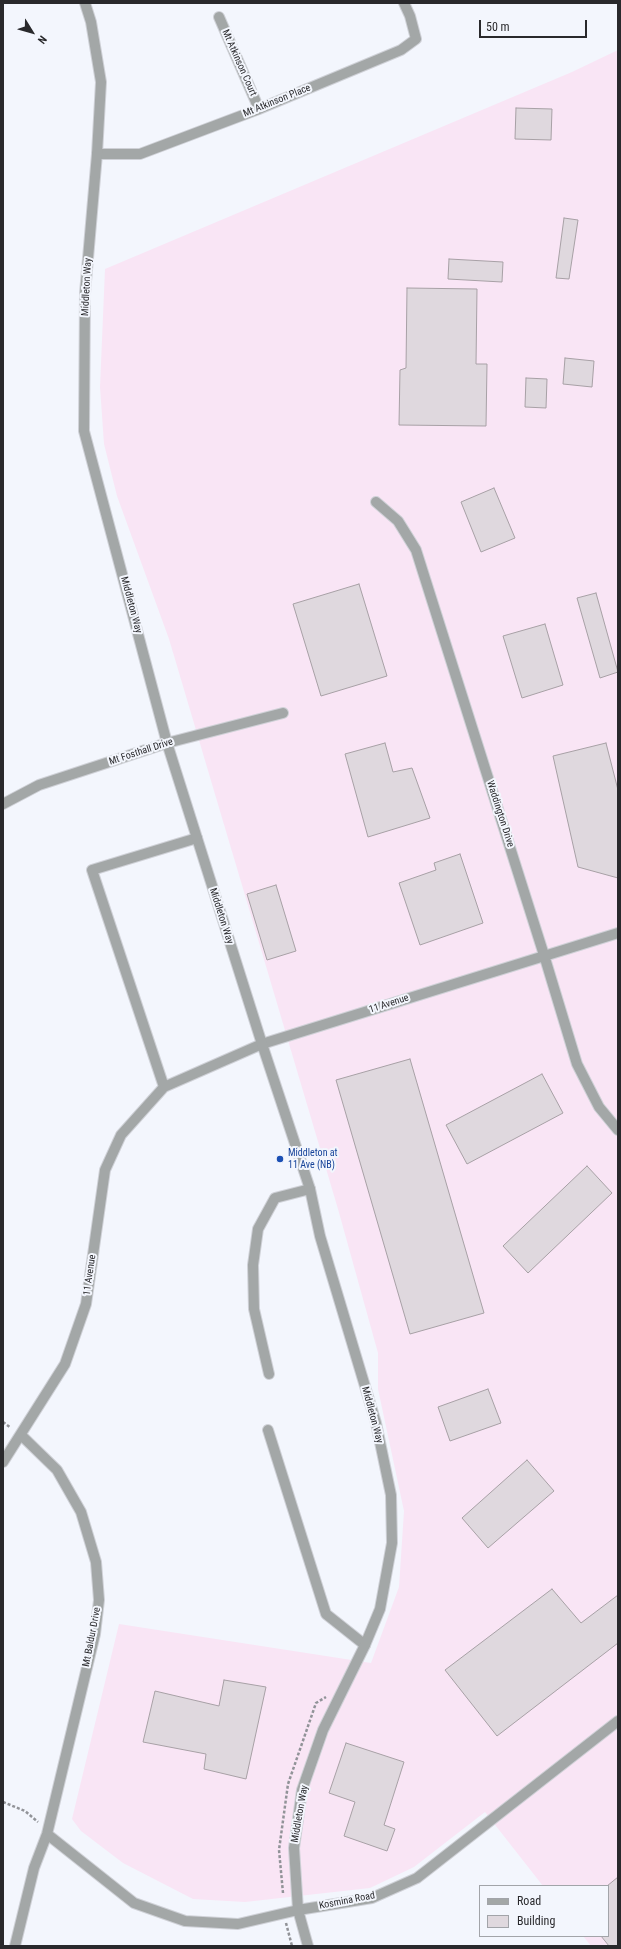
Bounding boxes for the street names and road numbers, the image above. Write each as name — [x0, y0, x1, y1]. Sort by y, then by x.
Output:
street label: Mt Atkinson Court — [219, 28, 259, 98]
street label: Mt Atkinson Place — [241, 82, 313, 120]
street label: Middleton Way — [79, 258, 95, 316]
street label: Middleton Way — [118, 575, 144, 635]
street label: Mt Fosthall Drive — [108, 736, 174, 768]
street label: Waddington Drive — [484, 779, 516, 849]
street label: Middleton Way — [206, 887, 236, 945]
street label: 11 Avenue — [368, 992, 410, 1016]
street label: 11 Avenue — [81, 1254, 99, 1296]
street label: Middleton Way — [359, 1385, 385, 1445]
street label: Mt Baldur Drive — [80, 1606, 104, 1668]
street label: Middleton Way — [289, 1784, 311, 1844]
street label: Kosmina Road — [318, 1890, 376, 1912]

